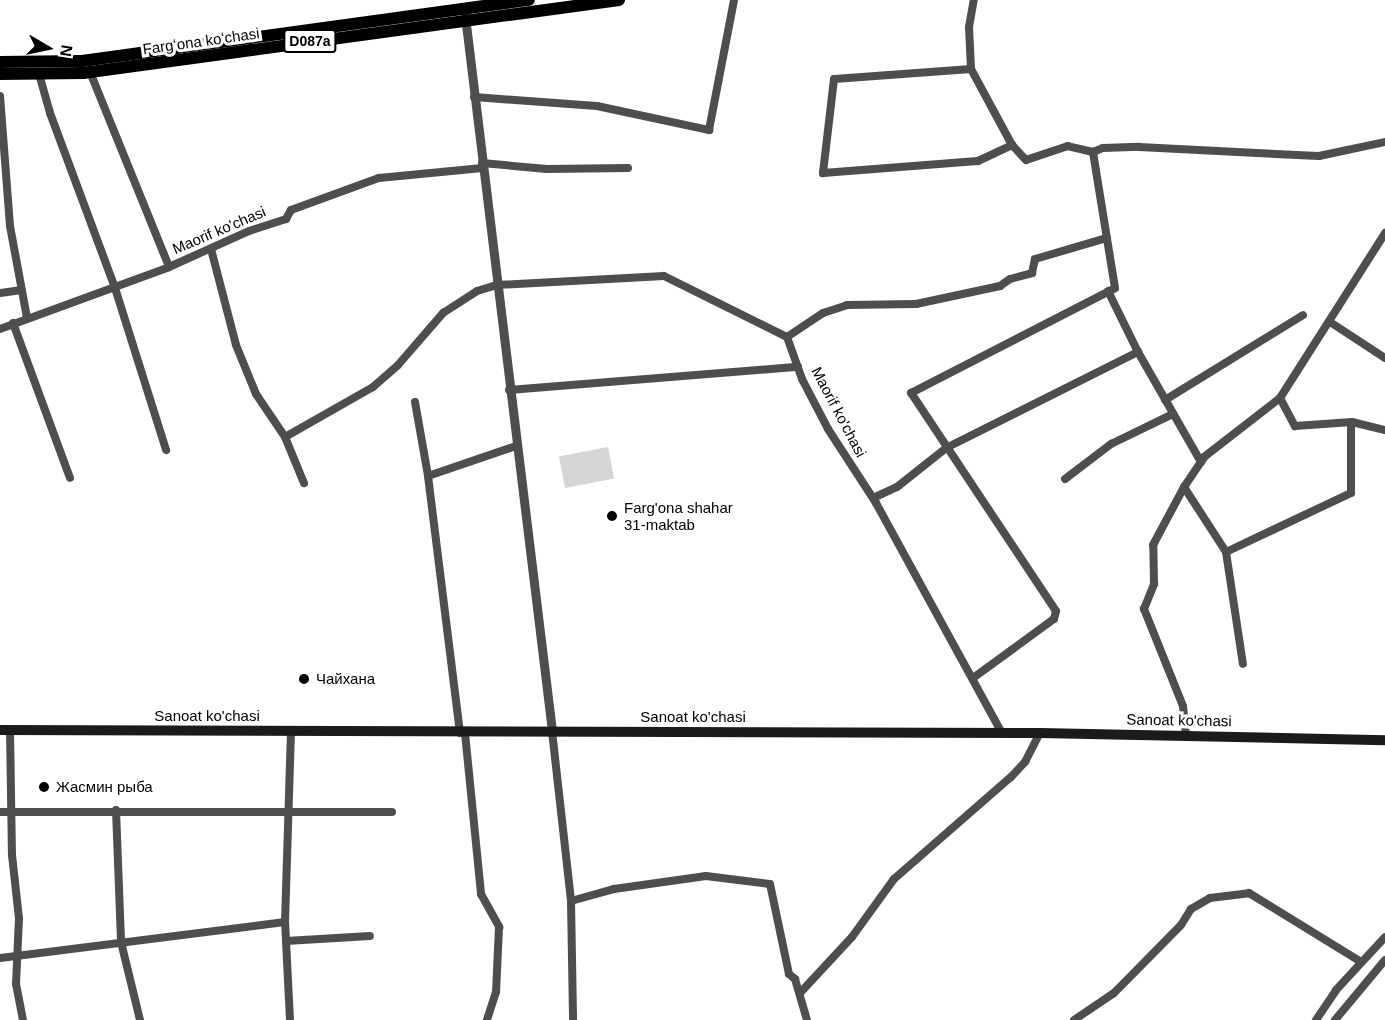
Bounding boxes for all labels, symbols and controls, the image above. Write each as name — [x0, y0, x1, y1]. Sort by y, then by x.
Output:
north arrow — [18, 18, 78, 78]
street label: Fargʻona koʻchasi — [142, 24, 260, 58]
road number: D087a — [283, 30, 337, 52]
text: N — [57, 44, 76, 58]
street label: Maorif ko'chasi — [170, 202, 268, 258]
street label: Maorif ko'chasi — [808, 364, 870, 460]
place label: Farg'ona shahar 31-maktab — [624, 498, 733, 533]
marker: Farg'ona shahar 31-maktab — [605, 509, 619, 523]
place label: Чайхана — [316, 670, 375, 688]
marker: Чайхана — [297, 672, 311, 686]
street label: Sanoat ko'chasi — [154, 707, 260, 725]
street label: Sanoat ko'chasi — [640, 708, 746, 726]
street label: Sanoat ko'chasi — [1126, 710, 1232, 730]
place label: Жасмин рыба — [56, 778, 153, 796]
marker: Жасмин рыба — [37, 780, 51, 794]

